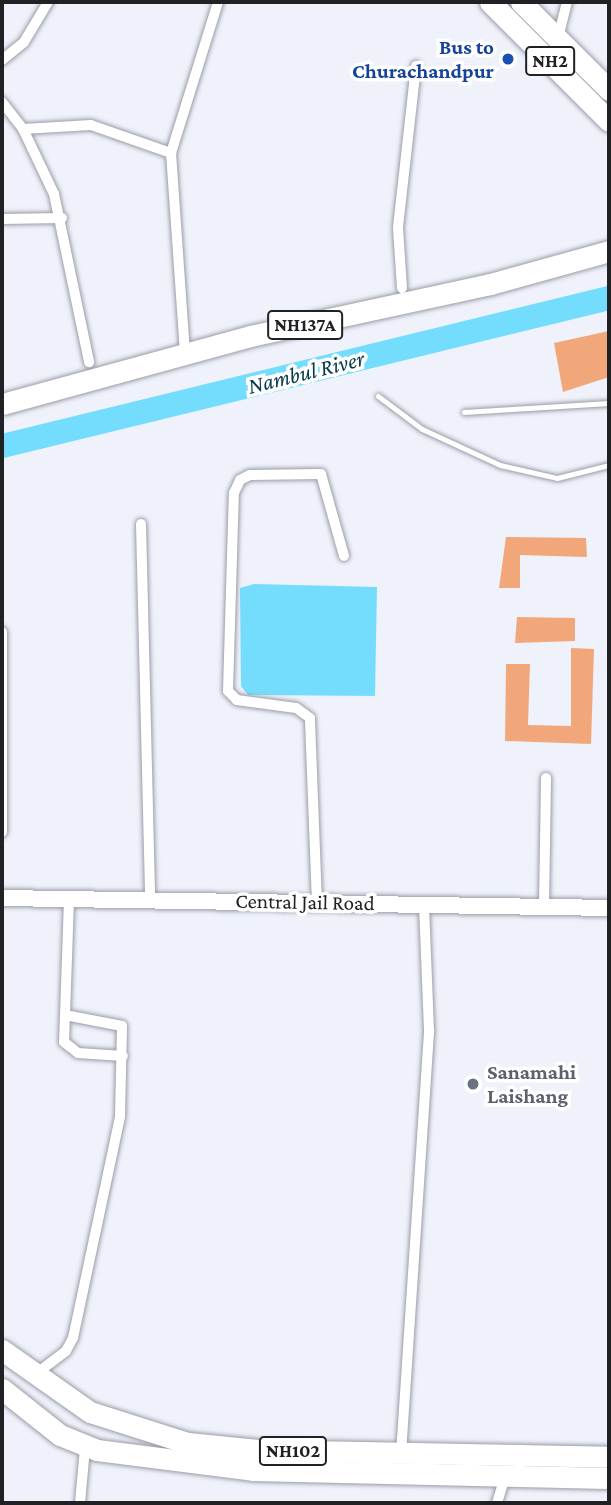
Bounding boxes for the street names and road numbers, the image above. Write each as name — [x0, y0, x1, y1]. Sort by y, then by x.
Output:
road number: NH2 — [524, 45, 576, 76]
road number: NH137A — [266, 310, 344, 340]
street label: Central Jail Road — [235, 888, 375, 916]
road number: NH102 — [258, 1436, 328, 1466]

